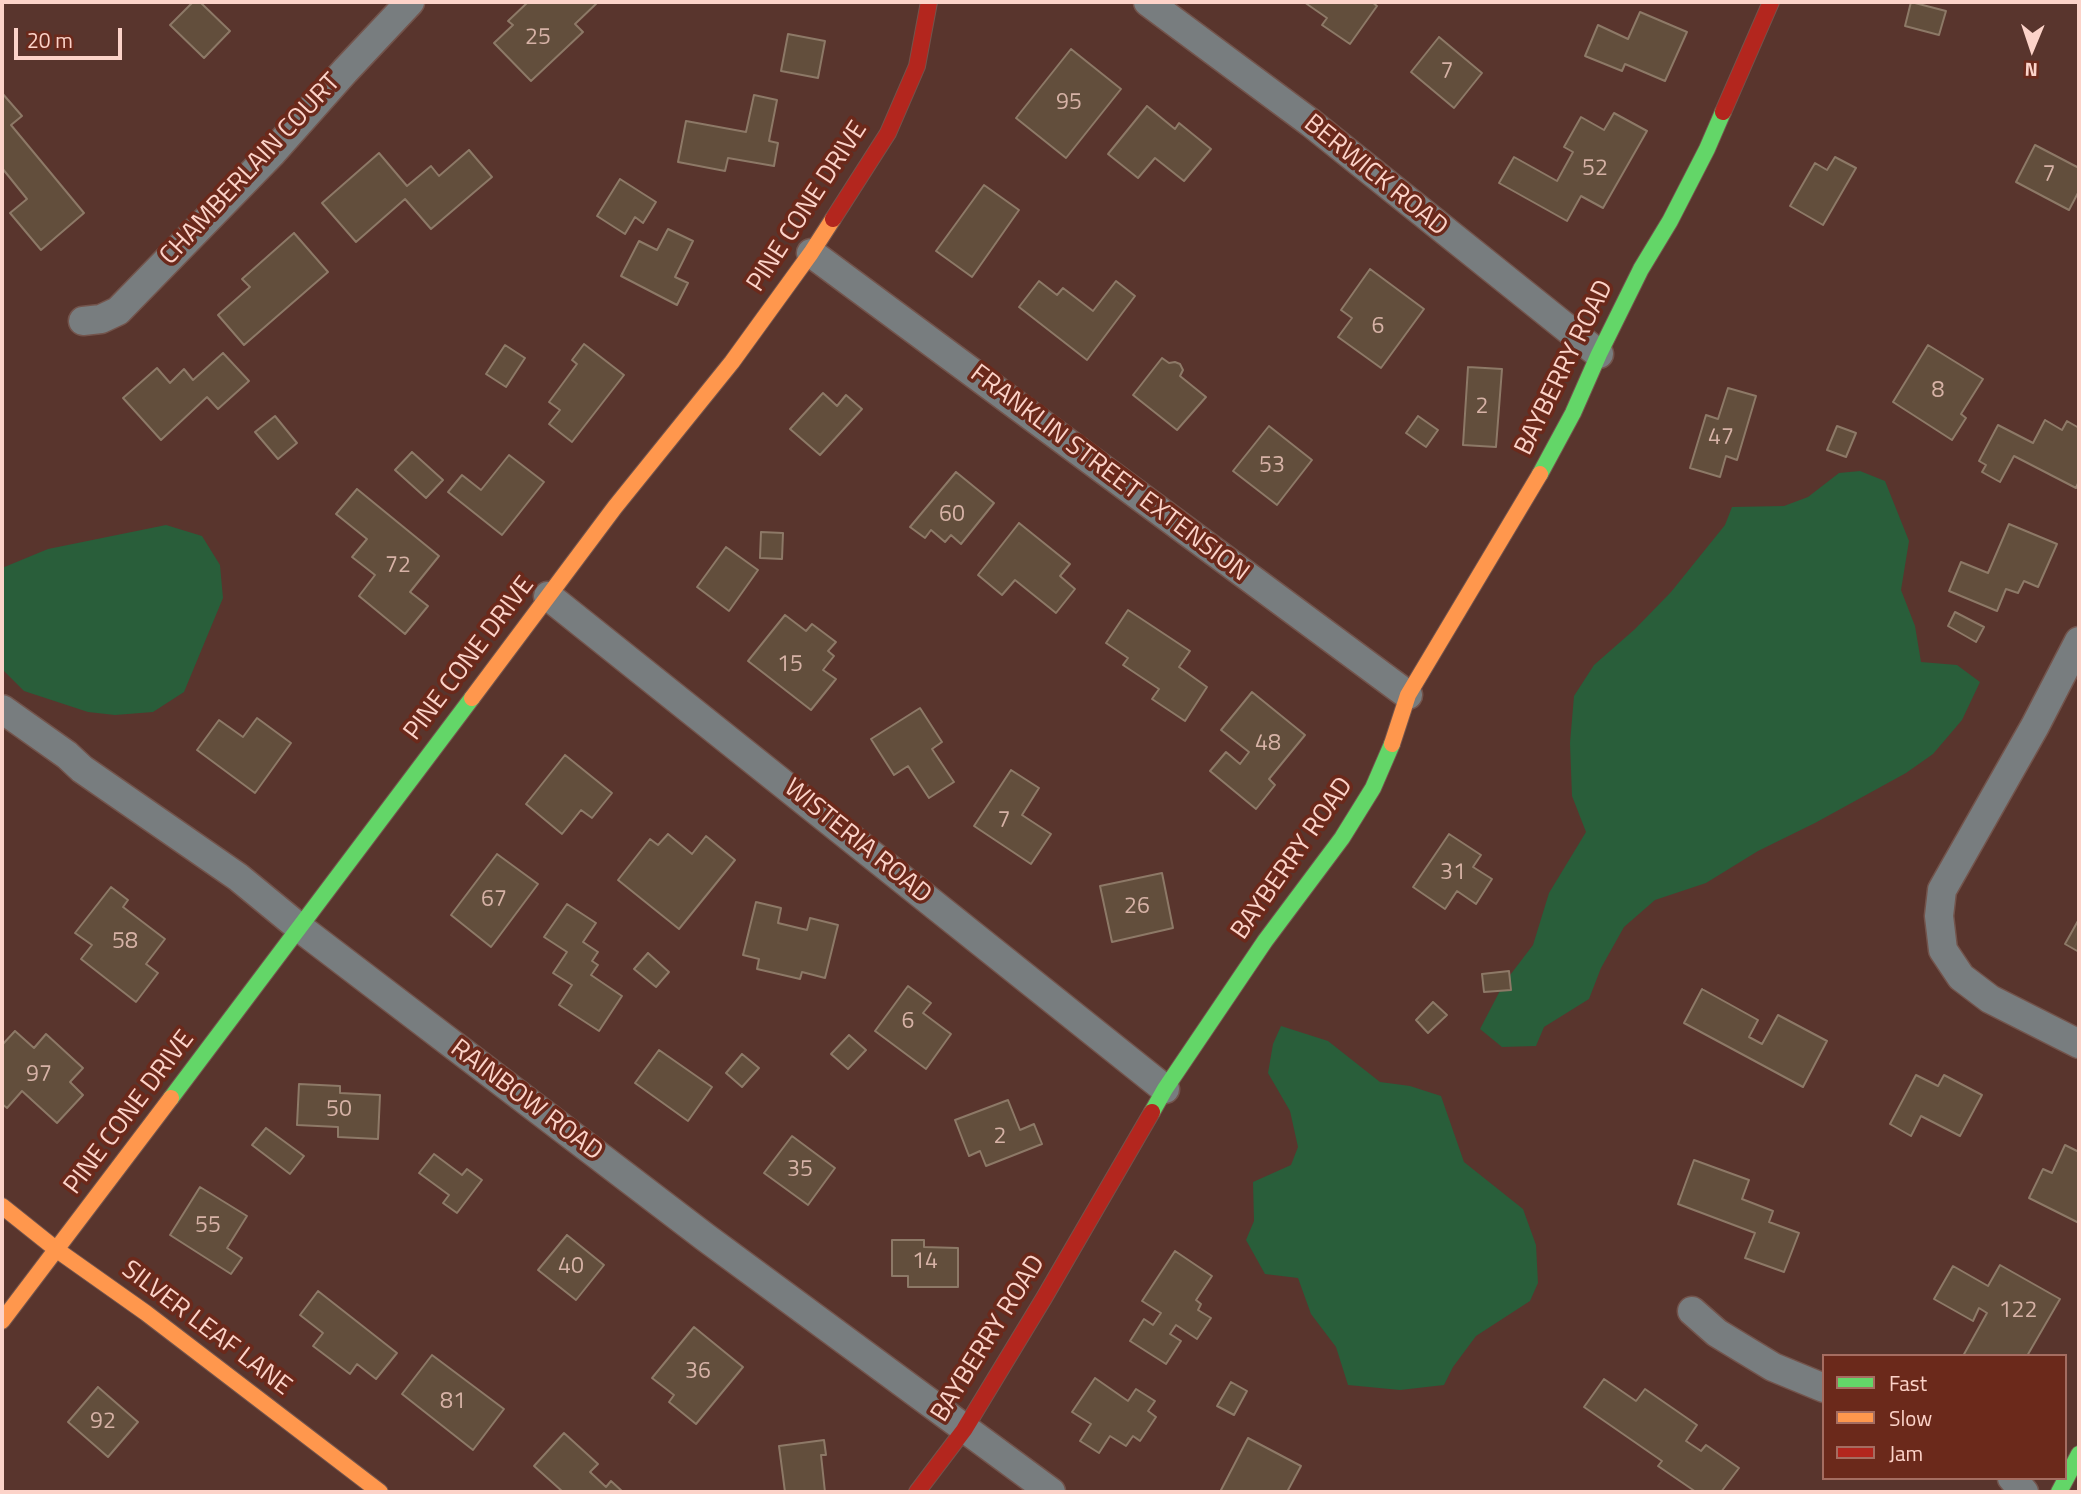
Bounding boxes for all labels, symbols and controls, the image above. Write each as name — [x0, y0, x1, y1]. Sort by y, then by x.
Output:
scale bar — [18, 14, 126, 58]
north arrow — [1997, 14, 2067, 84]
text: 20 m — [27, 24, 73, 56]
house number: 25 — [525, 24, 551, 52]
text: N — [2024, 56, 2038, 85]
house number: 7 — [1441, 58, 1453, 86]
street label: CHAMBERLAIN COURT — [154, 68, 348, 272]
house number: 95 — [1056, 89, 1082, 117]
street label: BERWICK ROAD — [1297, 109, 1453, 243]
street label: PINE CONE DRIVE — [741, 116, 875, 298]
house number: 52 — [1582, 155, 1608, 183]
house number: 7 — [2043, 161, 2055, 189]
street label: BAYBERRY ROAD — [1509, 275, 1621, 461]
house number: 6 — [1372, 313, 1384, 341]
street label: FRANKLIN STREET EXTENSION — [963, 359, 1255, 589]
house number: 8 — [1932, 377, 1944, 405]
house number: 2 — [1476, 393, 1488, 421]
house number: 47 — [1708, 424, 1734, 452]
house number: 53 — [1259, 452, 1285, 480]
house number: 60 — [939, 501, 965, 529]
house number: 72 — [385, 552, 411, 580]
street label: PINE CONE DRIVE — [398, 571, 542, 747]
house number: 15 — [777, 651, 803, 679]
house number: 48 — [1255, 730, 1281, 758]
street label: BAYBERRY ROAD — [1226, 772, 1360, 946]
street label: WISTERIA ROAD — [777, 773, 937, 911]
house number: 7 — [998, 807, 1010, 835]
house number: 31 — [1440, 859, 1466, 887]
house number: 67 — [481, 886, 507, 914]
house number: 26 — [1124, 893, 1150, 921]
house number: 58 — [112, 928, 138, 956]
house number: 6 — [902, 1008, 914, 1036]
street label: PINE CONE DRIVE — [58, 1025, 202, 1201]
street label: RAINBOW ROAD — [444, 1034, 608, 1168]
house number: 97 — [26, 1061, 52, 1089]
house number: 50 — [326, 1096, 352, 1124]
house number: 2 — [994, 1123, 1006, 1151]
house number: 35 — [787, 1156, 813, 1184]
house number: 55 — [195, 1212, 221, 1240]
house number: 14 — [912, 1248, 938, 1276]
street label: BAYBERRY ROAD — [925, 1250, 1053, 1428]
house number: 40 — [558, 1253, 584, 1281]
street label: SILVER LEAF LANE — [115, 1255, 297, 1403]
house number: 122 — [1999, 1297, 2037, 1325]
legend — [1822, 1354, 2067, 1480]
house number: 36 — [685, 1358, 711, 1386]
text: Fast — [1889, 1367, 1927, 1399]
house number: 81 — [440, 1388, 466, 1416]
text: Slow — [1889, 1402, 1932, 1434]
house number: 92 — [90, 1408, 116, 1436]
text: Jam — [1889, 1437, 1923, 1469]

